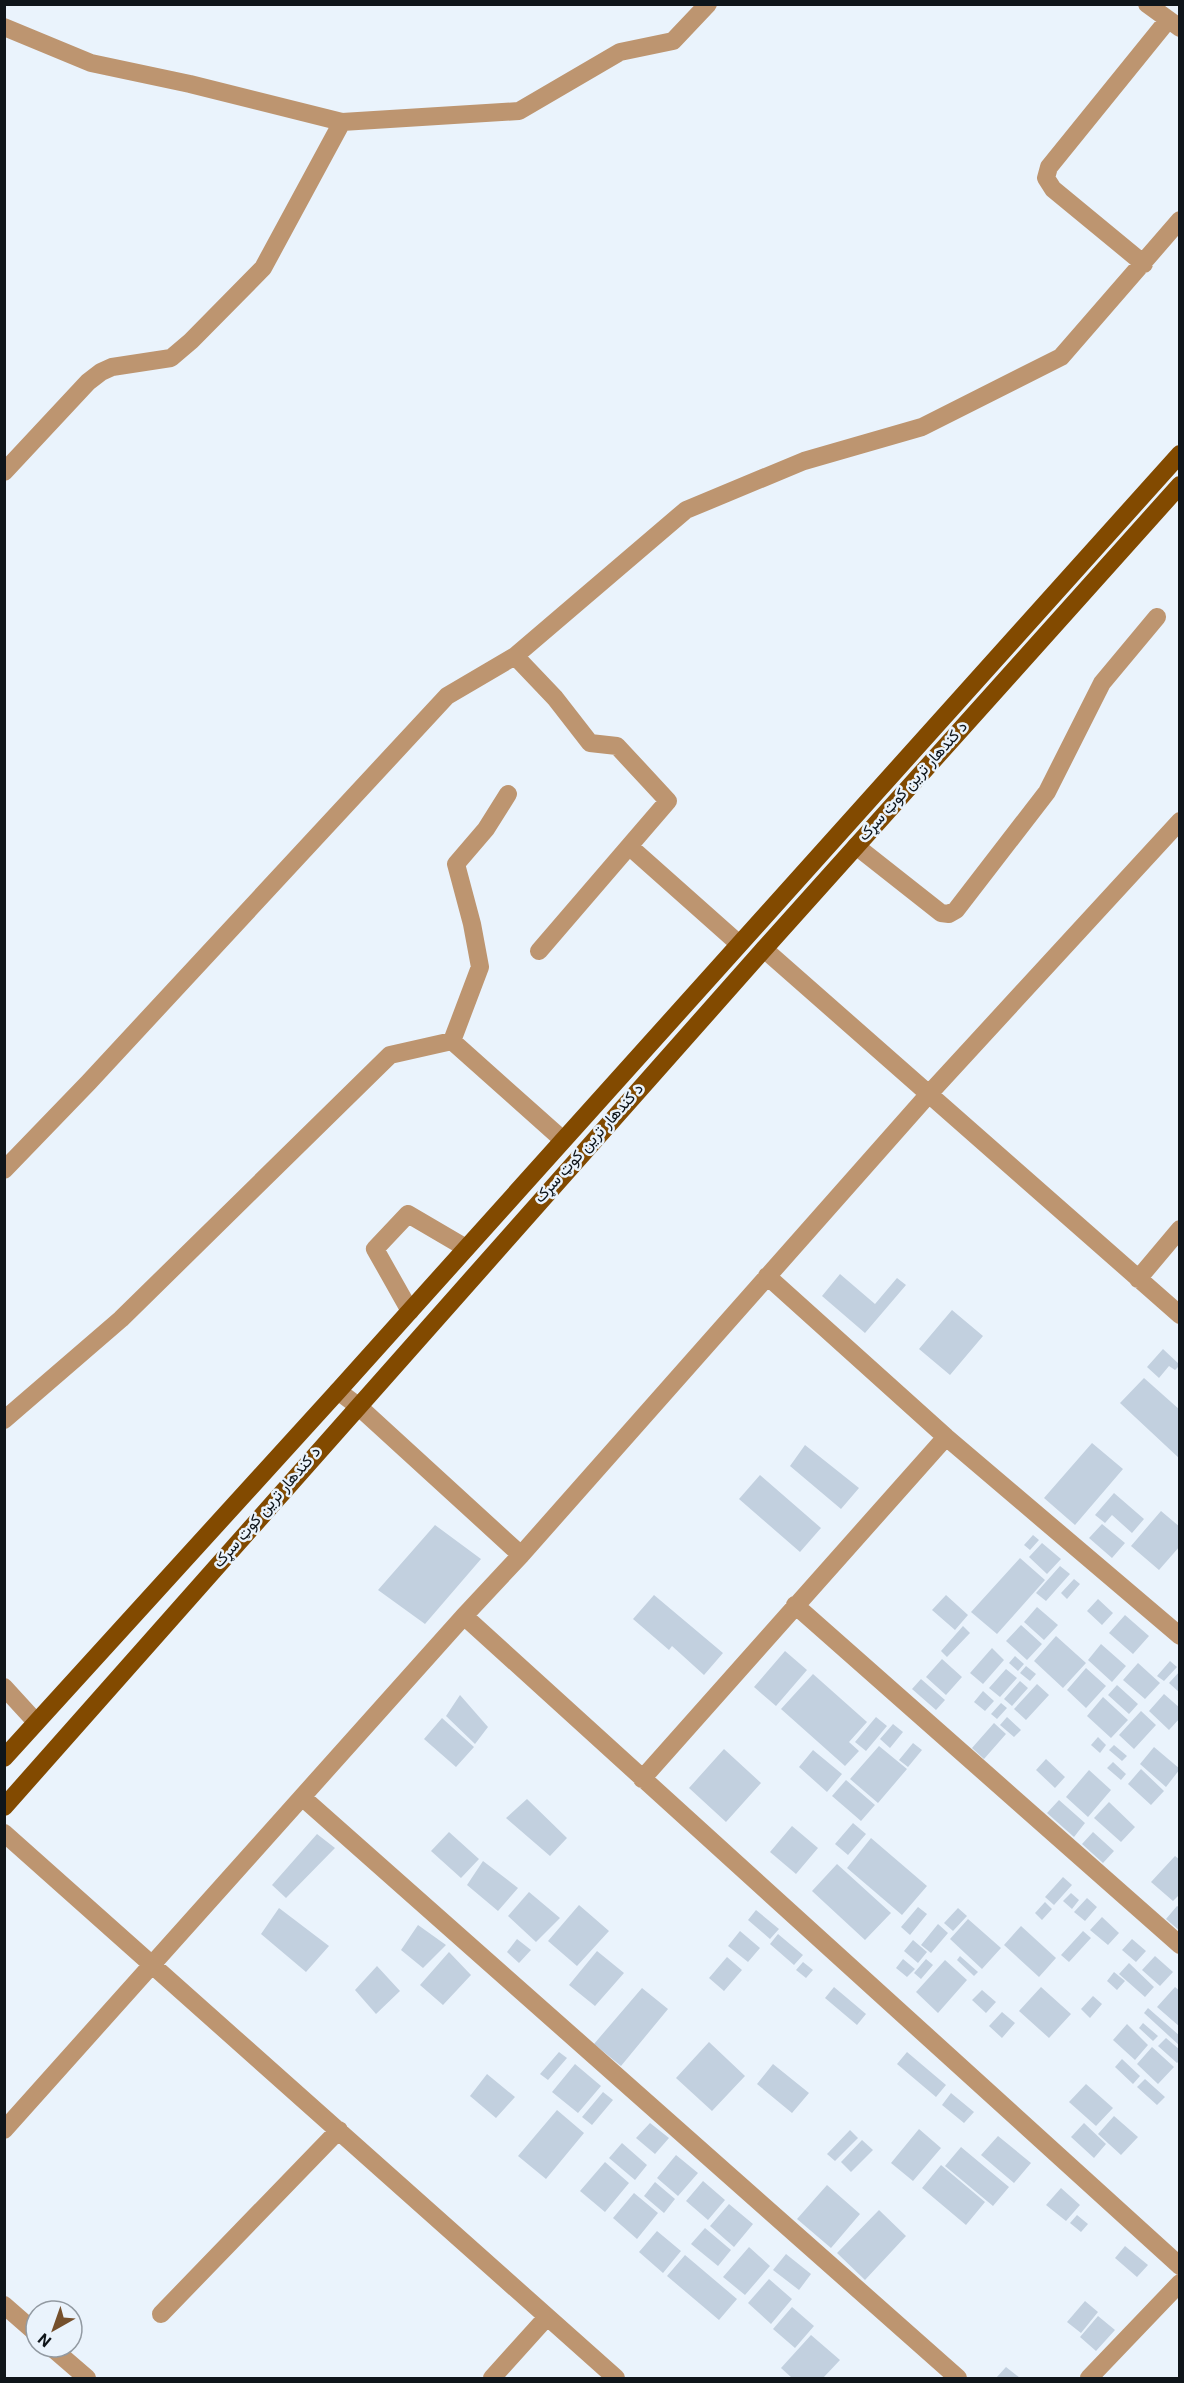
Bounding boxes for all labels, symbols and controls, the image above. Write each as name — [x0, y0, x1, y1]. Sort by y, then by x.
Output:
street label: د کندهار ترين کوټ سړک — [853, 716, 975, 848]
street label: د کندهار ترين کوټ سړک — [529, 1078, 651, 1210]
street label: د کندهار ترين کوټ سړک — [208, 1442, 328, 1574]
north arrow — [24, 2299, 84, 2359]
text: N — [34, 2325, 58, 2352]

